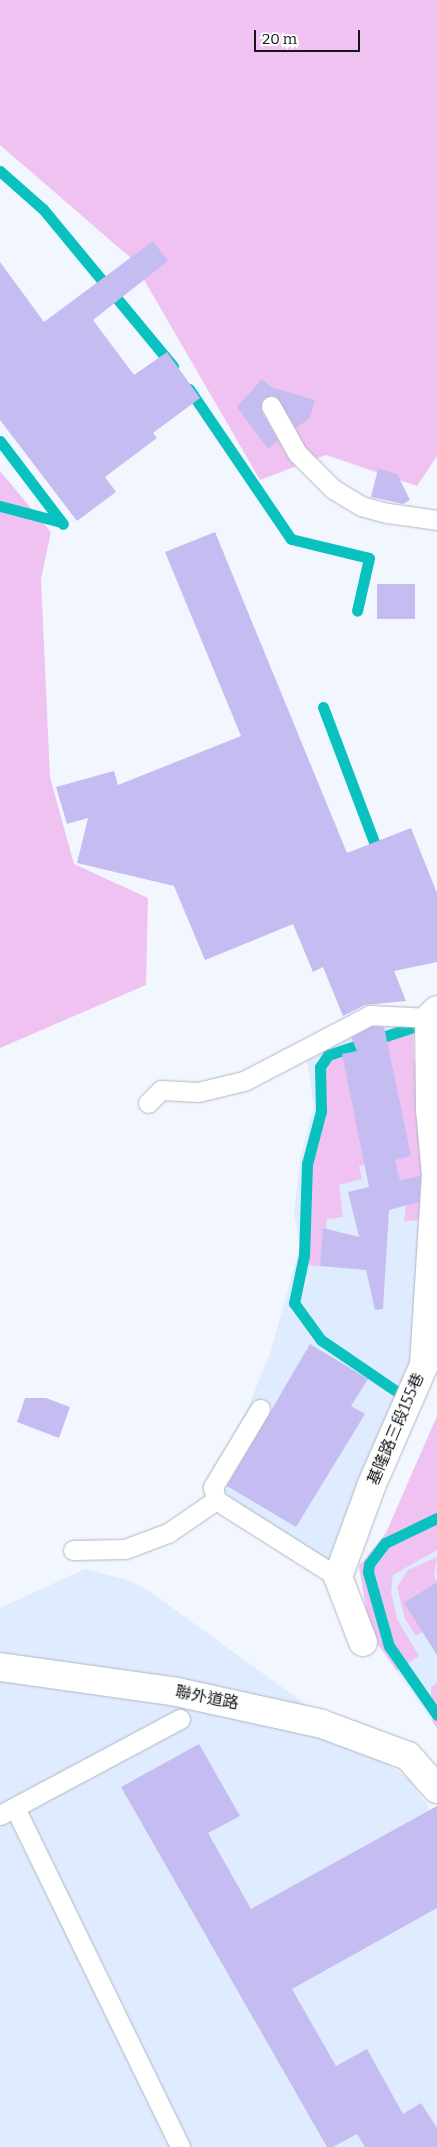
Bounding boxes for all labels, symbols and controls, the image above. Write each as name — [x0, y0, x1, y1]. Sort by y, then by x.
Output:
scale bar — [257, 20, 363, 52]
text: 20 m — [262, 30, 297, 48]
street label: 基隆路三段155巷 — [364, 1370, 428, 1488]
street label: 聯外道路 — [174, 1682, 240, 1714]

